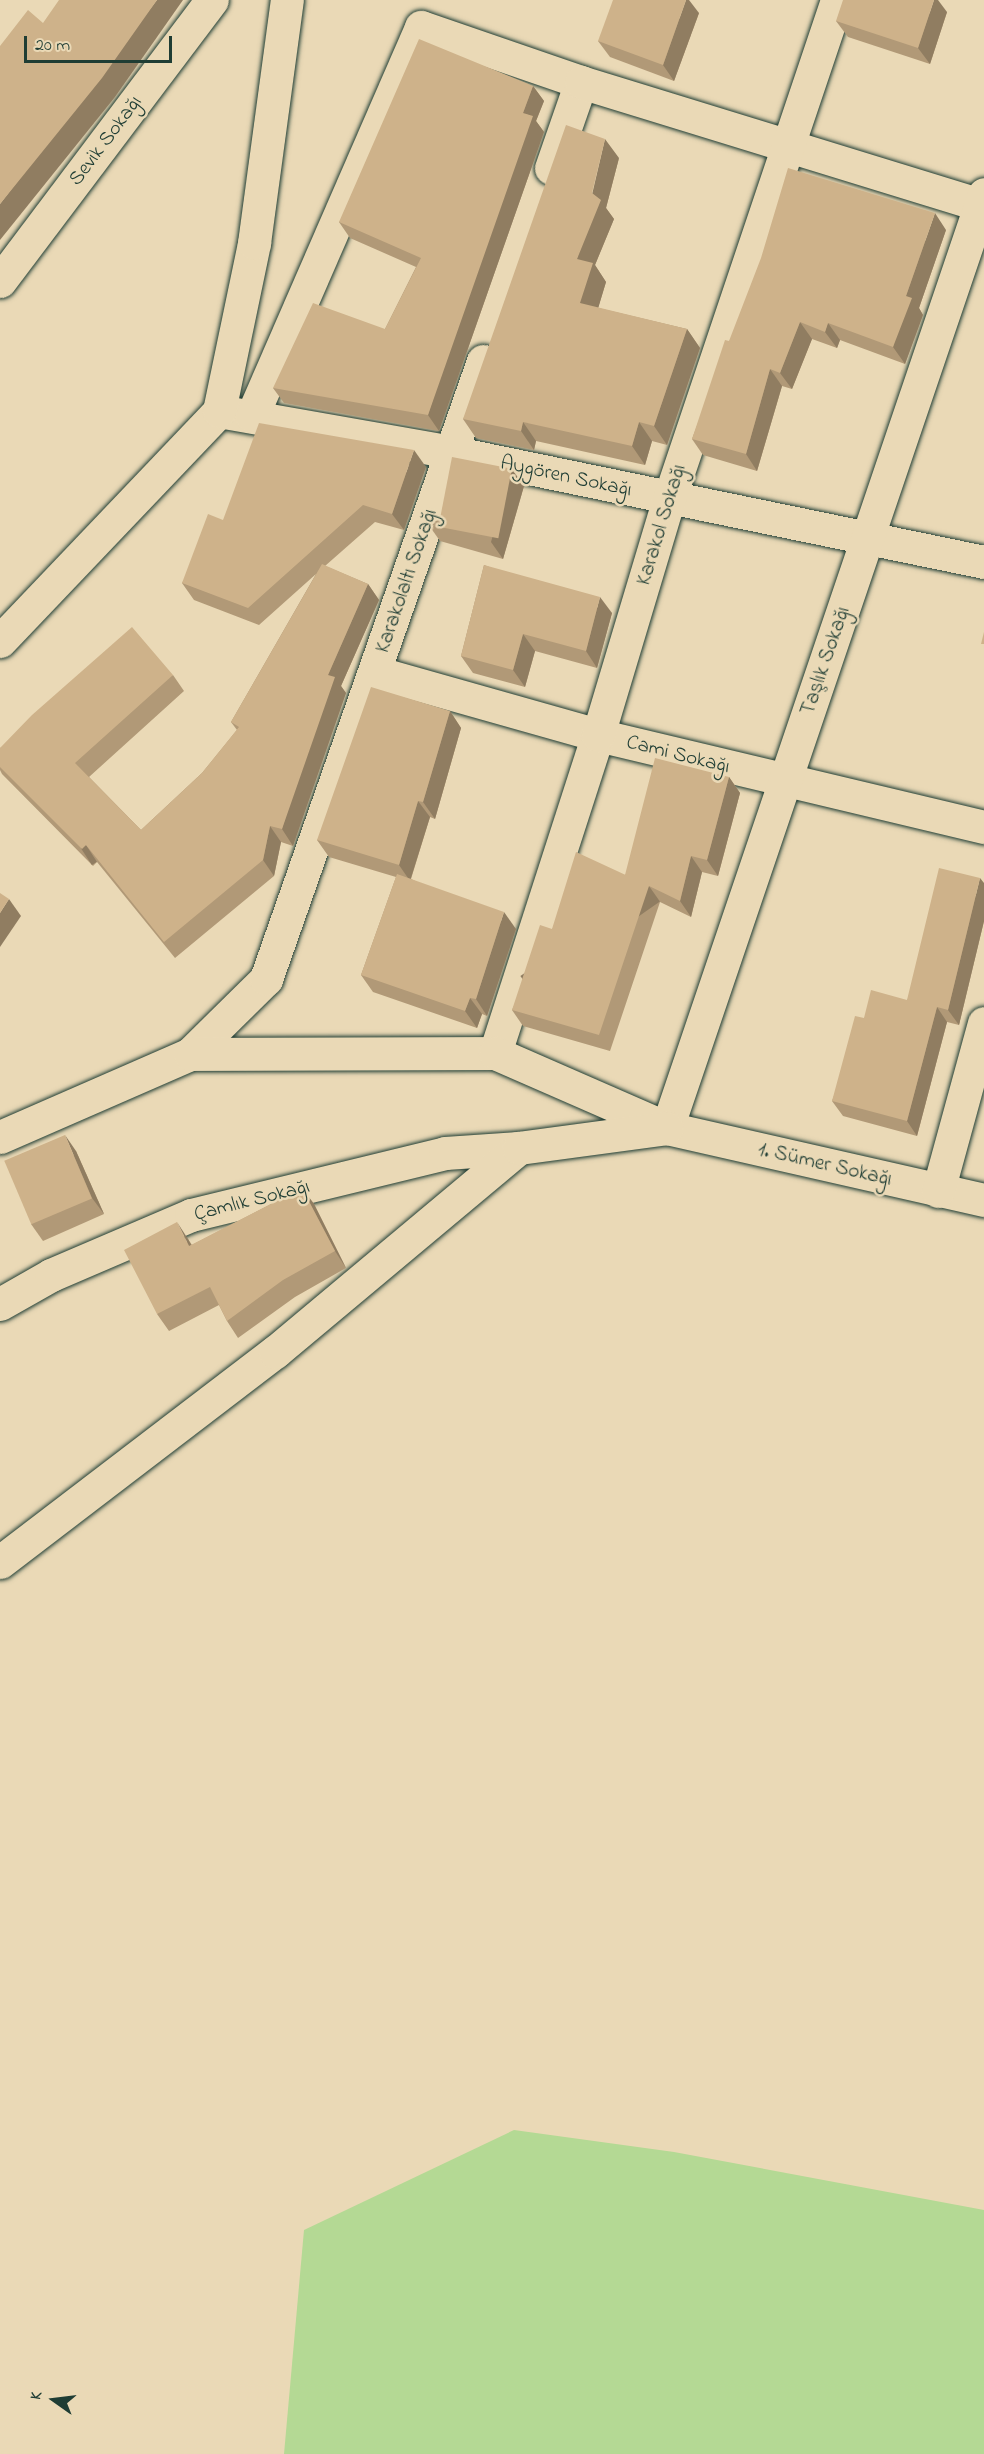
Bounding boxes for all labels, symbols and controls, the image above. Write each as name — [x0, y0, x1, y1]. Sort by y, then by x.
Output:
scale bar — [27, 24, 176, 62]
text: 20 m — [35, 33, 70, 59]
street label: Sevik Sokağı — [64, 91, 148, 191]
street label: Aygören Sokağı — [498, 451, 634, 503]
street label: Karakol Sokağı — [632, 461, 692, 589]
street label: Karakolaltı Sokağı — [371, 506, 443, 656]
street label: Taşlık Sokağı — [796, 603, 856, 719]
street label: Cami Sokağı — [624, 730, 732, 780]
street label: 1. Sümer Sokağı — [756, 1137, 894, 1193]
street label: Çamlık Sokağı — [191, 1174, 313, 1228]
north arrow — [24, 2370, 84, 2430]
text: K — [24, 2389, 49, 2402]

